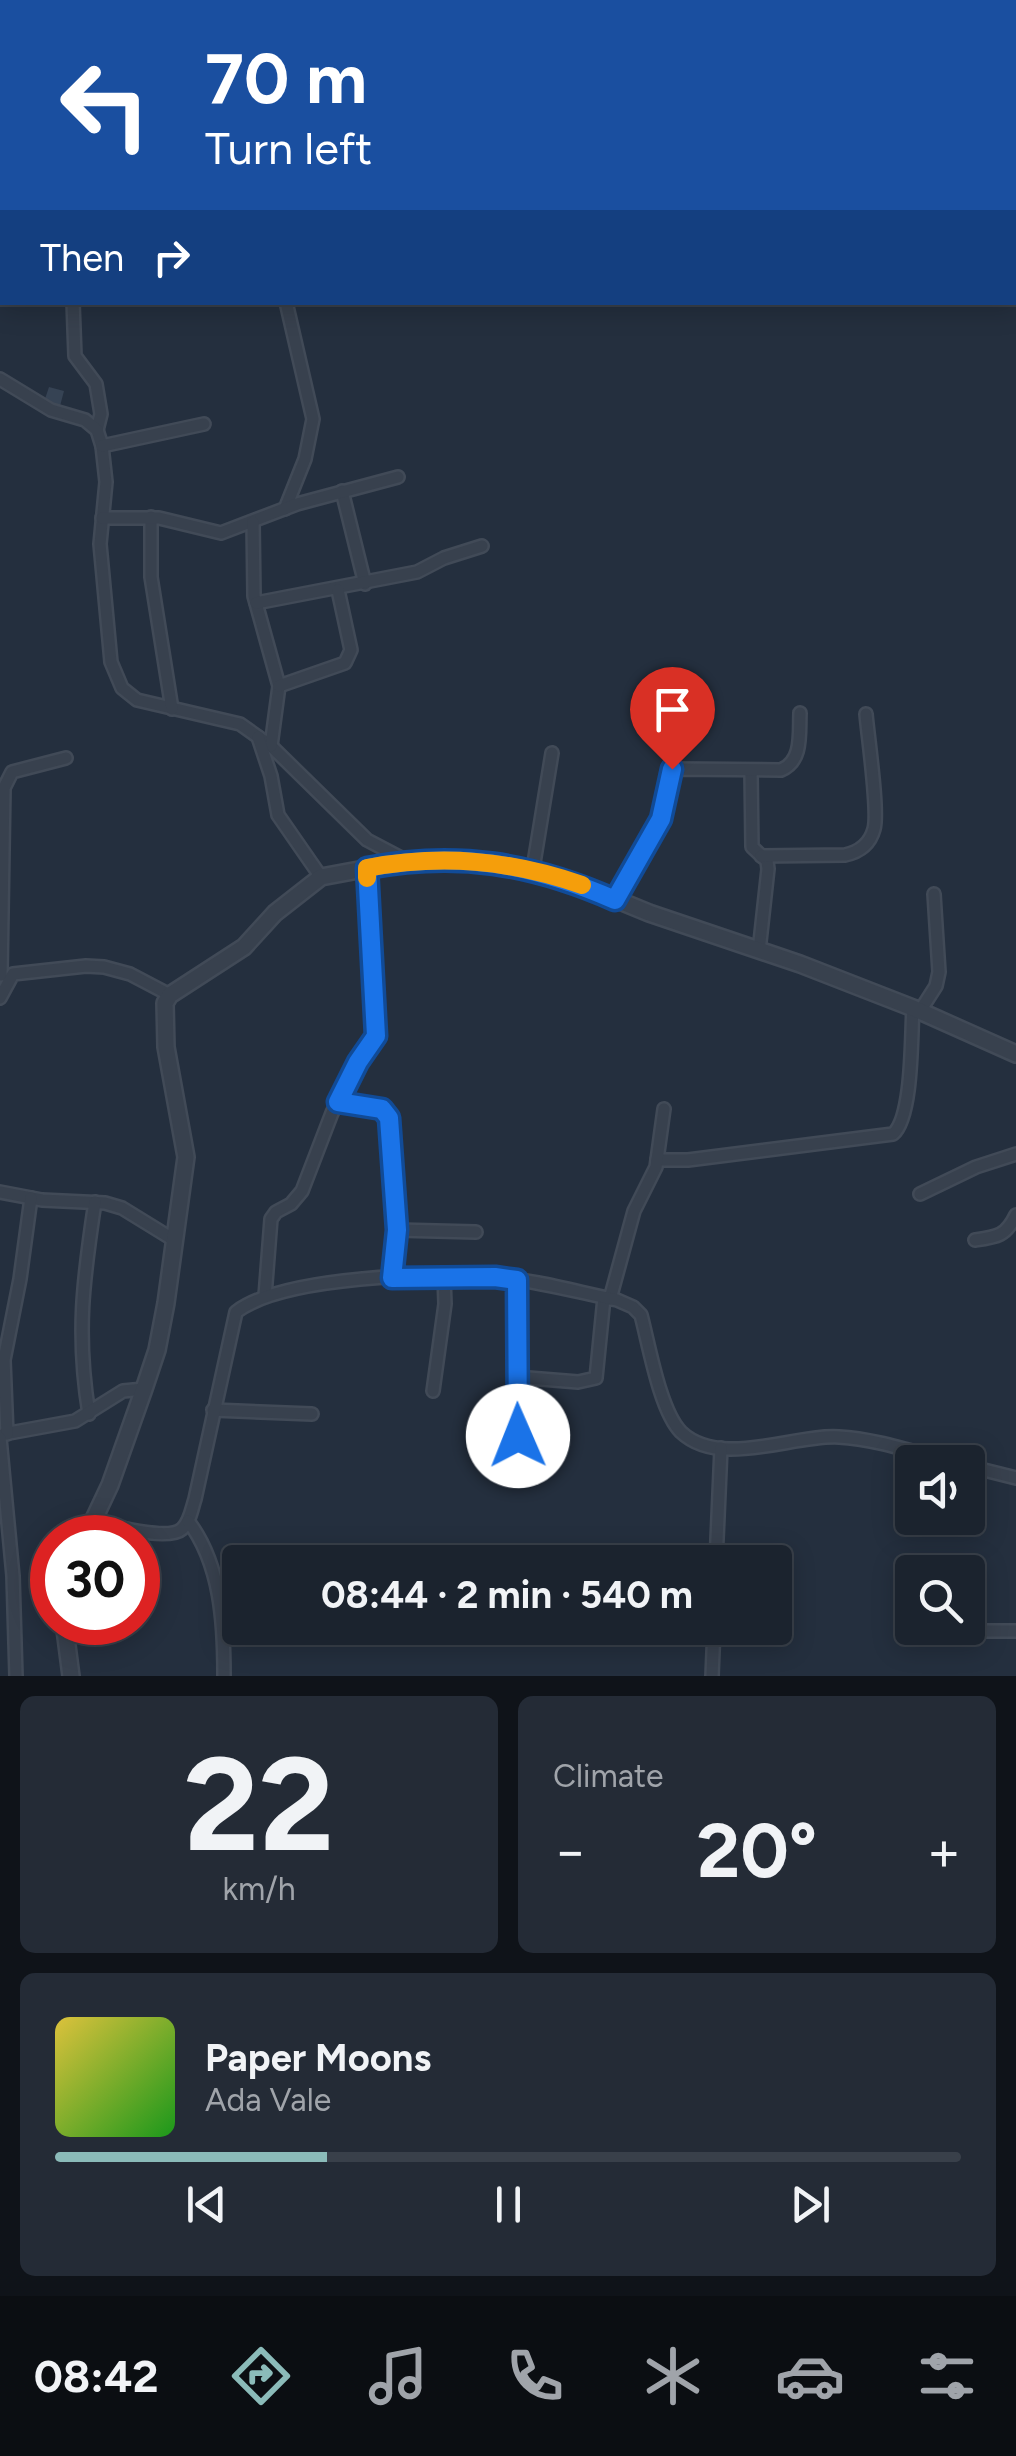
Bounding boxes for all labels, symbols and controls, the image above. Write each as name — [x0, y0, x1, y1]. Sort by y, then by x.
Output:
text: 70 m — [205, 36, 367, 121]
icon: left — [40, 40, 170, 170]
text: Turn left — [205, 121, 372, 175]
icon: right — [144, 230, 199, 285]
text: Then — [40, 235, 124, 281]
pin — [630, 667, 715, 770]
icon: arrive — [645, 682, 700, 737]
position arrow — [466, 1384, 570, 1488]
map controls — [895, 1445, 985, 1645]
button: sound — [895, 1445, 985, 1535]
speed limit sign: 30 — [30, 1515, 160, 1645]
button: search — [895, 1555, 985, 1645]
text: 08:44 · 2 min · 540 m — [321, 1572, 693, 1618]
text: 22 — [184, 1727, 334, 1883]
text: Climate — [553, 1757, 664, 1795]
text: 20° — [697, 1806, 817, 1896]
text: − — [553, 1818, 587, 1884]
text: + — [927, 1818, 961, 1884]
text: km/h — [222, 1870, 296, 1908]
text: Paper Moons — [205, 2035, 431, 2081]
text: Ada Vale — [205, 2081, 331, 2119]
icon: previous — [179, 2177, 234, 2232]
icon: pause — [481, 2177, 536, 2232]
icon: next — [783, 2177, 838, 2232]
icon: directions — [226, 2341, 296, 2411]
icon: music — [363, 2341, 433, 2411]
icon: phone — [500, 2341, 570, 2411]
icon: climate — [638, 2341, 708, 2411]
icon: car — [775, 2341, 845, 2411]
icon: filters — [912, 2341, 982, 2411]
text: 08:42 — [34, 2349, 158, 2403]

